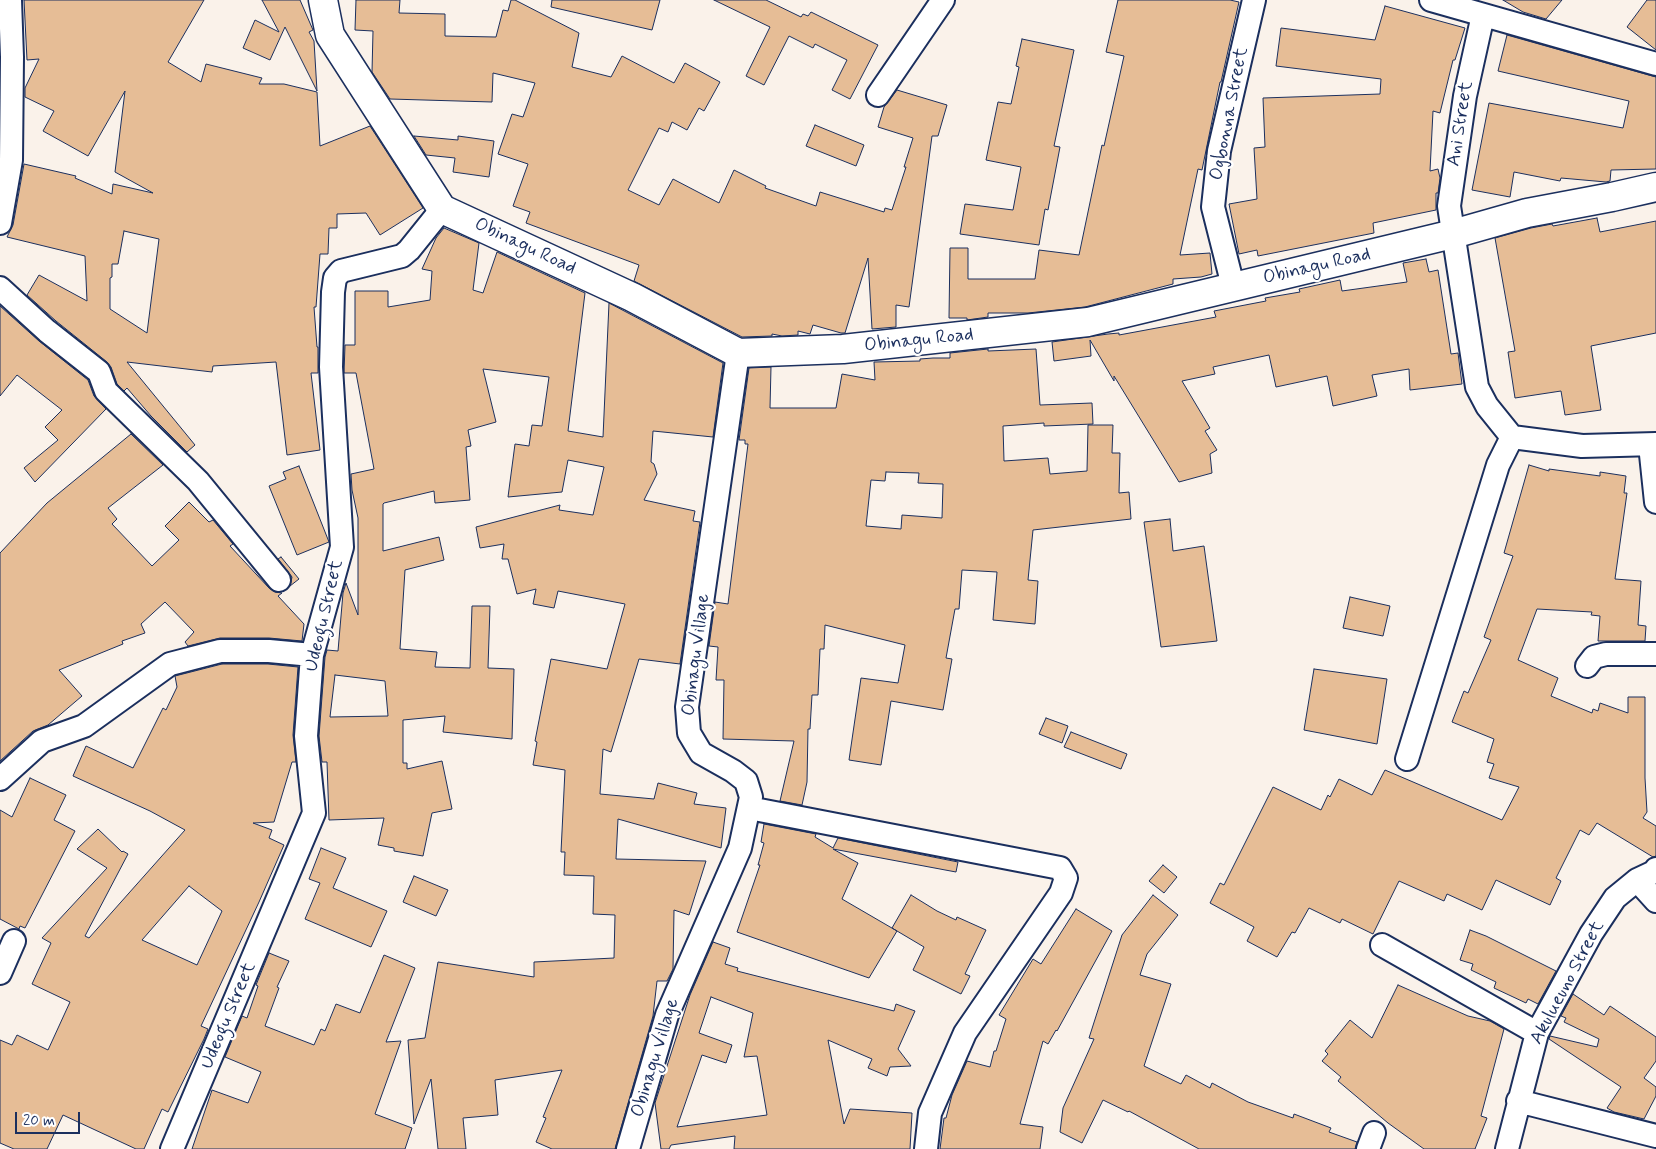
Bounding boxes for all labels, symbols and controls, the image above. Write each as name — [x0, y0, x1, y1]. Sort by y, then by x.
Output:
street label: Ogbonna Street — [1206, 46, 1254, 182]
street label: Ani Street — [1443, 80, 1479, 168]
street label: Obinagu Road — [470, 213, 580, 281]
street label: Obinagu Road — [1261, 244, 1373, 290]
street label: Obinagu Road — [863, 324, 975, 358]
street label: Udeogu Street — [301, 558, 349, 674]
street label: Obinagu Village — [678, 592, 716, 718]
street label: Akulueuno Street — [1526, 917, 1610, 1049]
street label: Udeogu Street — [196, 959, 262, 1073]
street label: Obinagu Village — [627, 996, 685, 1120]
scale bar — [18, 1102, 82, 1134]
text: 20 m — [23, 1111, 55, 1131]

